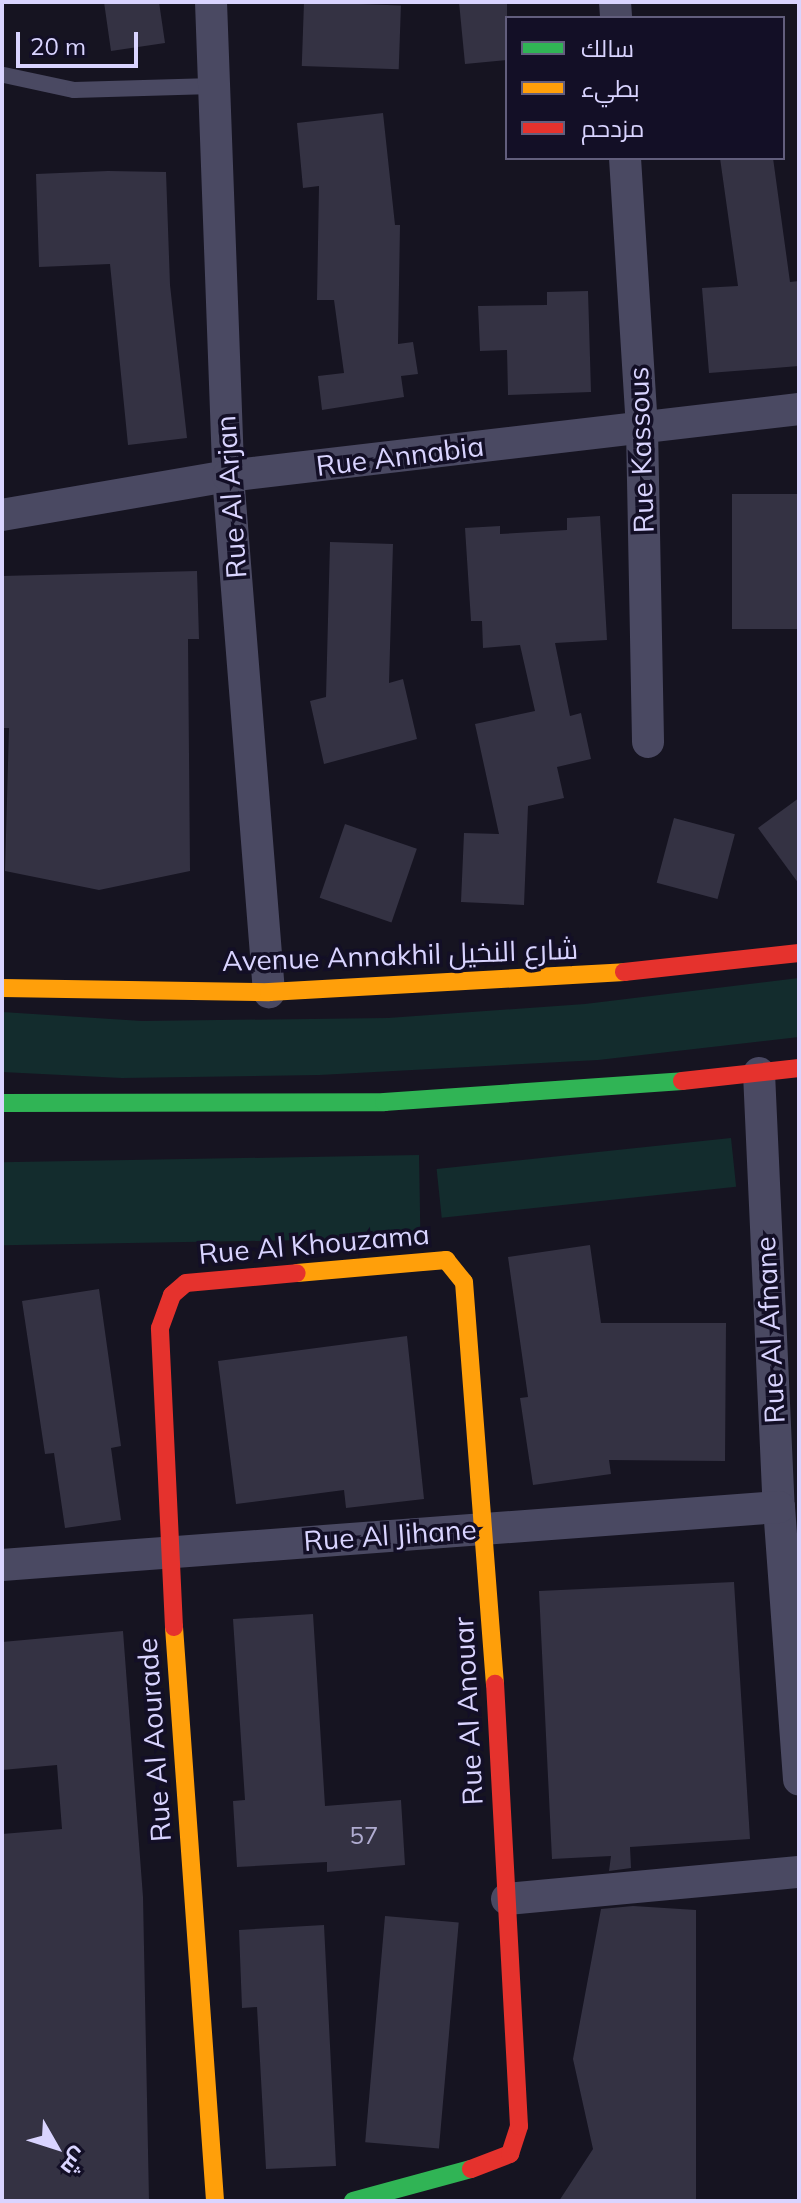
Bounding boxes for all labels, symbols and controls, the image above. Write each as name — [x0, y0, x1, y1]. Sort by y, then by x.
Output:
scale bar — [20, 16, 142, 66]
legend — [505, 16, 785, 160]
text: 20 m — [30, 31, 86, 61]
text: سالك — [581, 33, 634, 63]
text: بطيء — [581, 73, 640, 103]
text: مزدحم — [581, 113, 644, 143]
street label: Rue Kassous — [621, 366, 661, 534]
street label: Rue Al Arjan — [209, 414, 253, 580]
street label: Rue Annabia — [314, 429, 486, 483]
street label: Avenue Annakhil شارع النخيل — [221, 932, 579, 978]
street label: Rue Al Khouzama — [197, 1217, 431, 1271]
street label: Rue Al Afnane — [748, 1236, 792, 1424]
street label: Rue Al Jihane — [302, 1512, 478, 1558]
street label: Rue Al Anouar — [446, 1616, 490, 1806]
street label: Rue Al Aourade — [130, 1637, 178, 1843]
house number: 57 — [350, 1822, 378, 1850]
north arrow — [16, 2107, 96, 2187]
text: ش — [55, 2142, 94, 2182]

